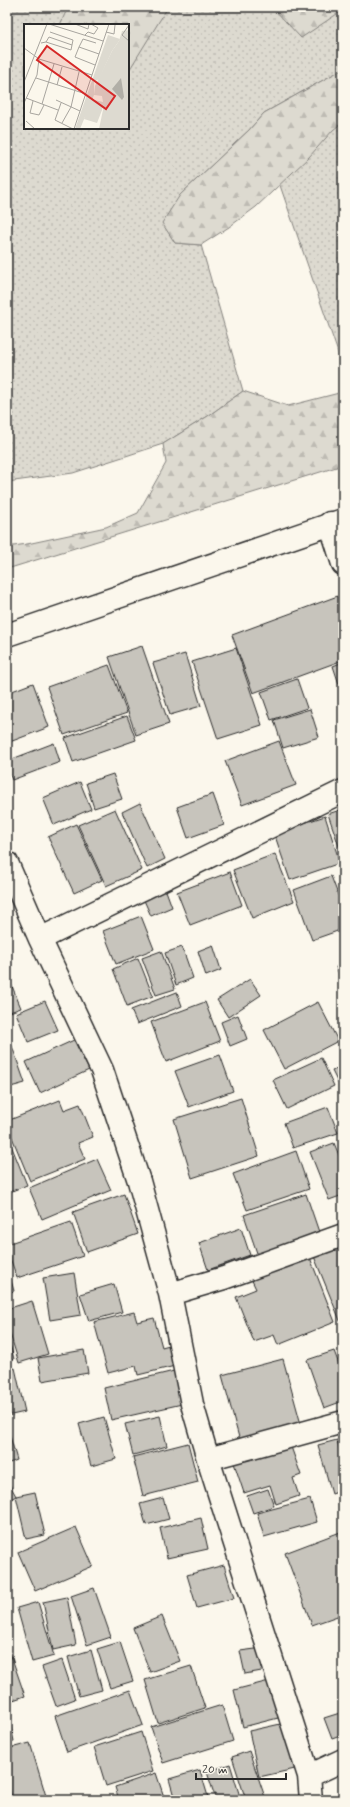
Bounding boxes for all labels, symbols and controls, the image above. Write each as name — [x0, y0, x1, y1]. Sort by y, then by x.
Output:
inset map — [24, 24, 129, 129]
scale bar — [196, 1755, 286, 1781]
text: 20 m — [202, 1762, 228, 1778]

